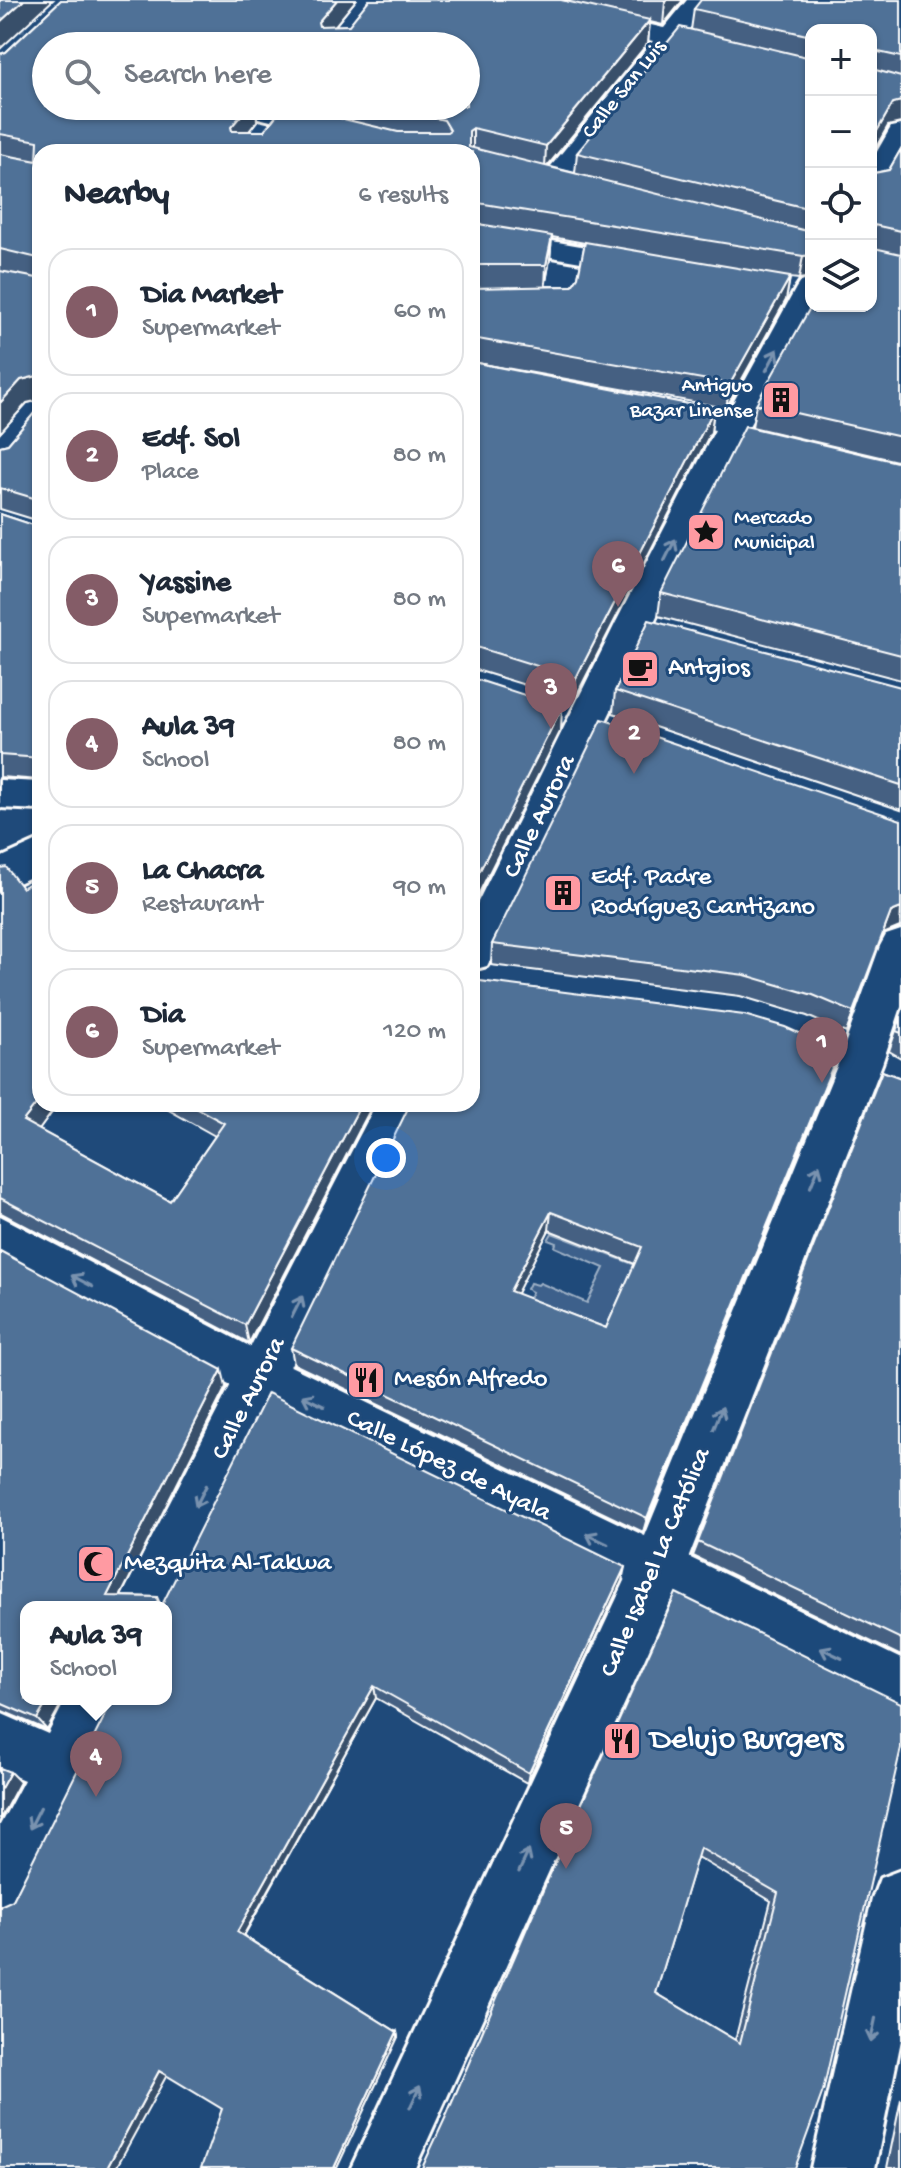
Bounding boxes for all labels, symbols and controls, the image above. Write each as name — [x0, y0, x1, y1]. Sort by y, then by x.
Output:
map controls — [805, 24, 877, 312]
button: + — [805, 24, 877, 96]
search box — [32, 32, 480, 120]
street label: Calle San Luis — [577, 35, 673, 145]
icon: search — [60, 54, 104, 98]
text: Search here — [124, 59, 272, 94]
button: − — [805, 96, 877, 168]
button: locate — [805, 168, 877, 240]
text: Nearby — [64, 176, 169, 216]
text: 6 results — [358, 181, 448, 212]
button: layers — [805, 240, 877, 312]
text: Dia Market — [142, 279, 281, 314]
text: 1 — [87, 297, 97, 328]
text: 60 m — [393, 297, 446, 328]
text: Supermarket — [142, 314, 279, 345]
one-way arrow — [765, 348, 781, 372]
place label: Antiguo Bazar Linense — [629, 374, 754, 425]
building icon: Antiguo Bazar Linense — [760, 379, 802, 421]
text: Edf. Sol — [142, 423, 240, 458]
text: 2 — [86, 441, 98, 472]
text: 80 m — [392, 441, 446, 472]
text: Place — [142, 458, 199, 489]
place label: Mercado Municipal — [734, 506, 815, 557]
place icon: Mercado Municipal — [685, 511, 727, 553]
one-way arrow — [663, 539, 679, 563]
pin: 6 — [592, 541, 644, 607]
text: Yassine — [142, 567, 231, 602]
text: 3 — [85, 585, 99, 616]
text: 80 m — [392, 585, 446, 616]
text: Supermarket — [142, 602, 279, 633]
cafe icon: Antgios — [619, 648, 661, 690]
place label: Antgios — [668, 654, 751, 685]
pin: 3 — [525, 663, 577, 729]
pin: 2 — [608, 708, 660, 774]
text: Aula 39 — [142, 711, 235, 746]
text: 4 — [86, 729, 98, 760]
text: 80 m — [392, 729, 446, 760]
text: School — [142, 746, 210, 777]
street label: Calle Aurora — [498, 749, 585, 884]
text: La Chacra — [142, 855, 263, 890]
place label: Edf. Padre Rodríguez Cantizano — [591, 863, 815, 924]
building icon: Edf. Padre Rodríguez Cantizano — [542, 872, 584, 914]
text: 5 — [85, 873, 99, 904]
text: 90 m — [394, 873, 446, 904]
text: Restaurant — [142, 890, 262, 921]
text: Dia — [142, 999, 185, 1034]
text: 6 — [85, 1017, 99, 1048]
text: 120 m — [383, 1017, 446, 1048]
pin: 1 — [796, 1017, 848, 1083]
text: Supermarket — [142, 1034, 279, 1065]
your location — [366, 1138, 406, 1178]
one-way arrow — [809, 1164, 823, 1189]
one-way arrow — [71, 1273, 95, 1289]
one-way arrow — [290, 1295, 305, 1319]
street label: Calle Aurora — [206, 1331, 295, 1465]
restaurant icon: Mesón Alfredo — [345, 1359, 387, 1401]
place label: Mesón Alfredo — [394, 1365, 547, 1396]
one-way arrow — [301, 1393, 325, 1408]
street label: Calle López de Ayala — [341, 1404, 557, 1531]
one-way arrow — [712, 1406, 727, 1431]
street label: Calle Isabel La Católica — [595, 1442, 720, 1682]
one-way arrow — [192, 1483, 208, 1507]
one-way arrow — [586, 1531, 610, 1546]
mosque icon: Mezquita Al-Takwa — [75, 1543, 117, 1585]
place label: Mezquita Al-Takwa — [124, 1549, 333, 1580]
popup — [20, 1601, 172, 1705]
text: Aula 39 — [50, 1620, 142, 1655]
one-way arrow — [820, 1645, 843, 1660]
text: School — [50, 1655, 117, 1686]
restaurant icon: Delujo Burgers — [601, 1720, 643, 1762]
place label: Delujo Burgers — [648, 1722, 845, 1760]
pin: 4 — [70, 1731, 122, 1797]
pin: 5 — [540, 1803, 592, 1869]
one-way arrow — [26, 1806, 42, 1830]
one-way arrow — [517, 1849, 532, 1873]
one-way arrow — [865, 2017, 880, 2043]
one-way arrow — [408, 2085, 423, 2109]

